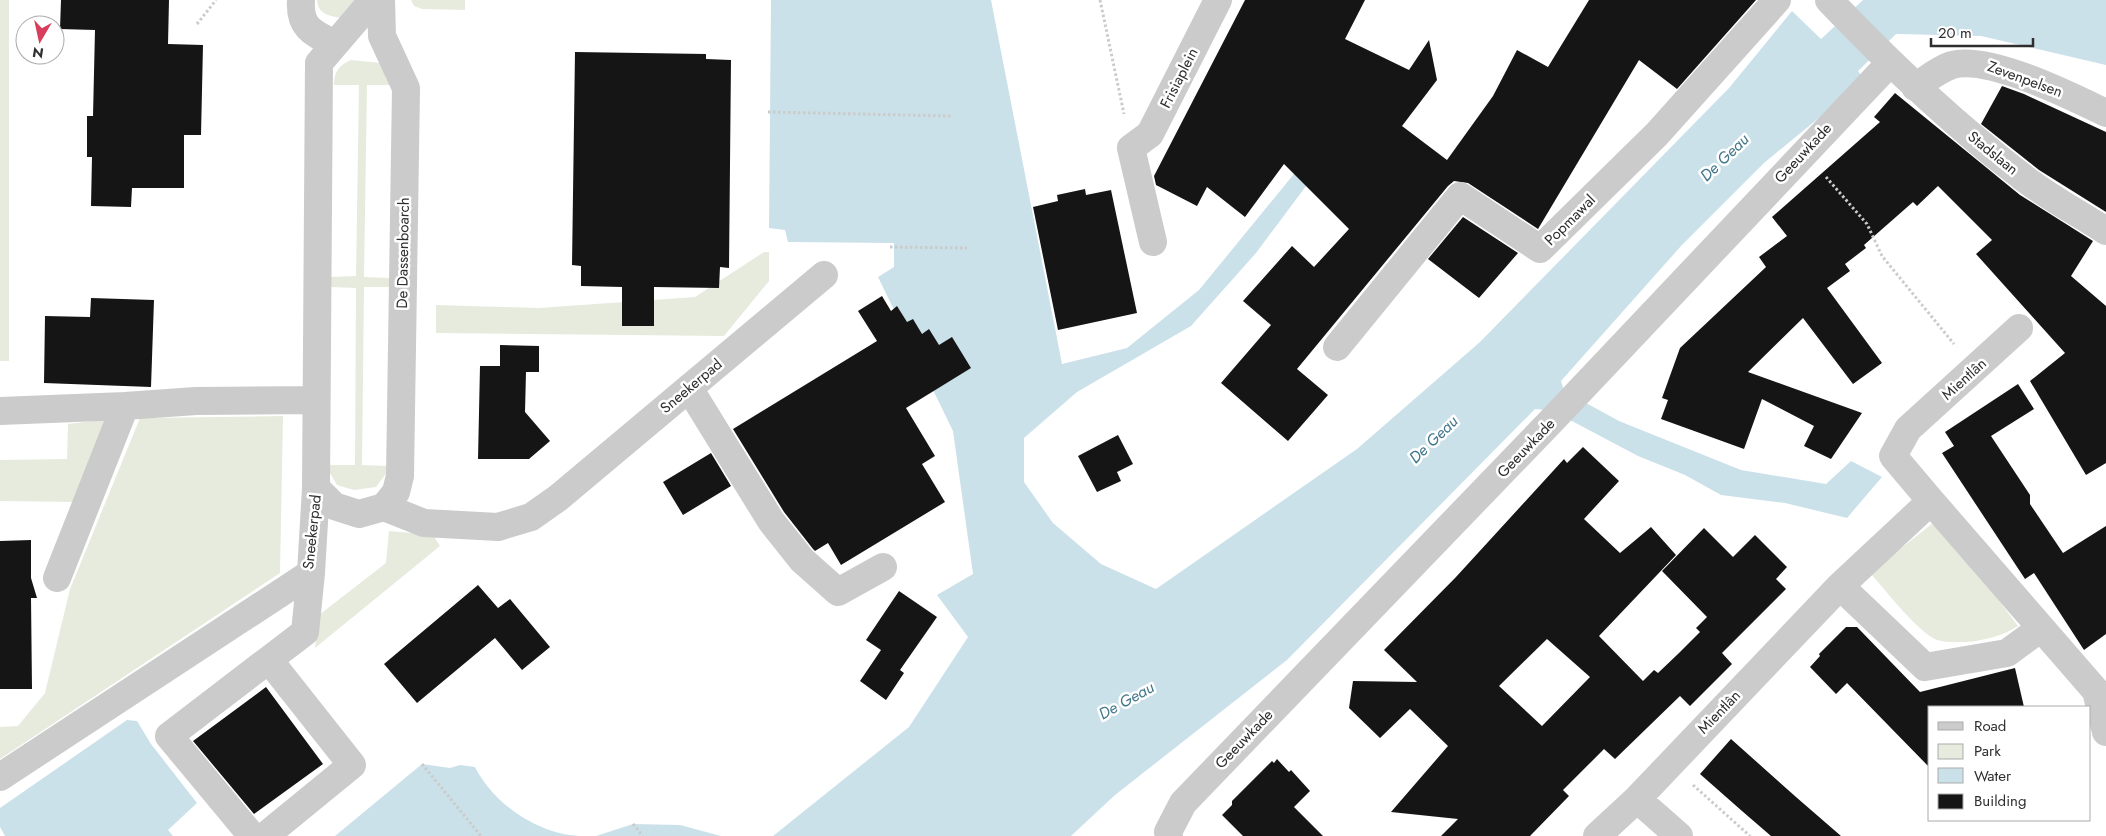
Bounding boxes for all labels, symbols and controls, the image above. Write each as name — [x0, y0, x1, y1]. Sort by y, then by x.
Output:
north arrow — [15, 15, 65, 65]
scale bar — [1931, 15, 2034, 47]
text: 20 m — [1938, 22, 1972, 44]
text: N — [31, 42, 45, 64]
street label: Frisiaplein — [1154, 44, 1204, 112]
street label: Zevenpelsen — [1984, 55, 2066, 103]
street label: Geeuwkade — [1769, 118, 1837, 188]
street label: Stadslaan — [1963, 126, 2023, 180]
water label: De Geau — [1695, 128, 1754, 187]
street label: Popmawal — [1540, 190, 1600, 250]
street label: De Dassenboarch — [391, 197, 415, 309]
street label: Sneekerpad — [655, 353, 727, 419]
street label: Mientlân — [1937, 353, 1991, 405]
water label: De Geau — [1404, 410, 1463, 469]
street label: Geeuwkade — [1492, 413, 1560, 483]
street label: Sneekerpad — [297, 494, 327, 570]
water label: De Geau — [1094, 676, 1158, 725]
street label: Mientlân — [1692, 685, 1746, 739]
street label: Geeuwkade — [1210, 704, 1278, 774]
legend — [1928, 706, 2091, 821]
text: Road — [1974, 715, 2006, 737]
text: Park — [1974, 740, 2001, 762]
text: Water — [1974, 765, 2012, 787]
text: Building — [1974, 790, 2026, 812]

